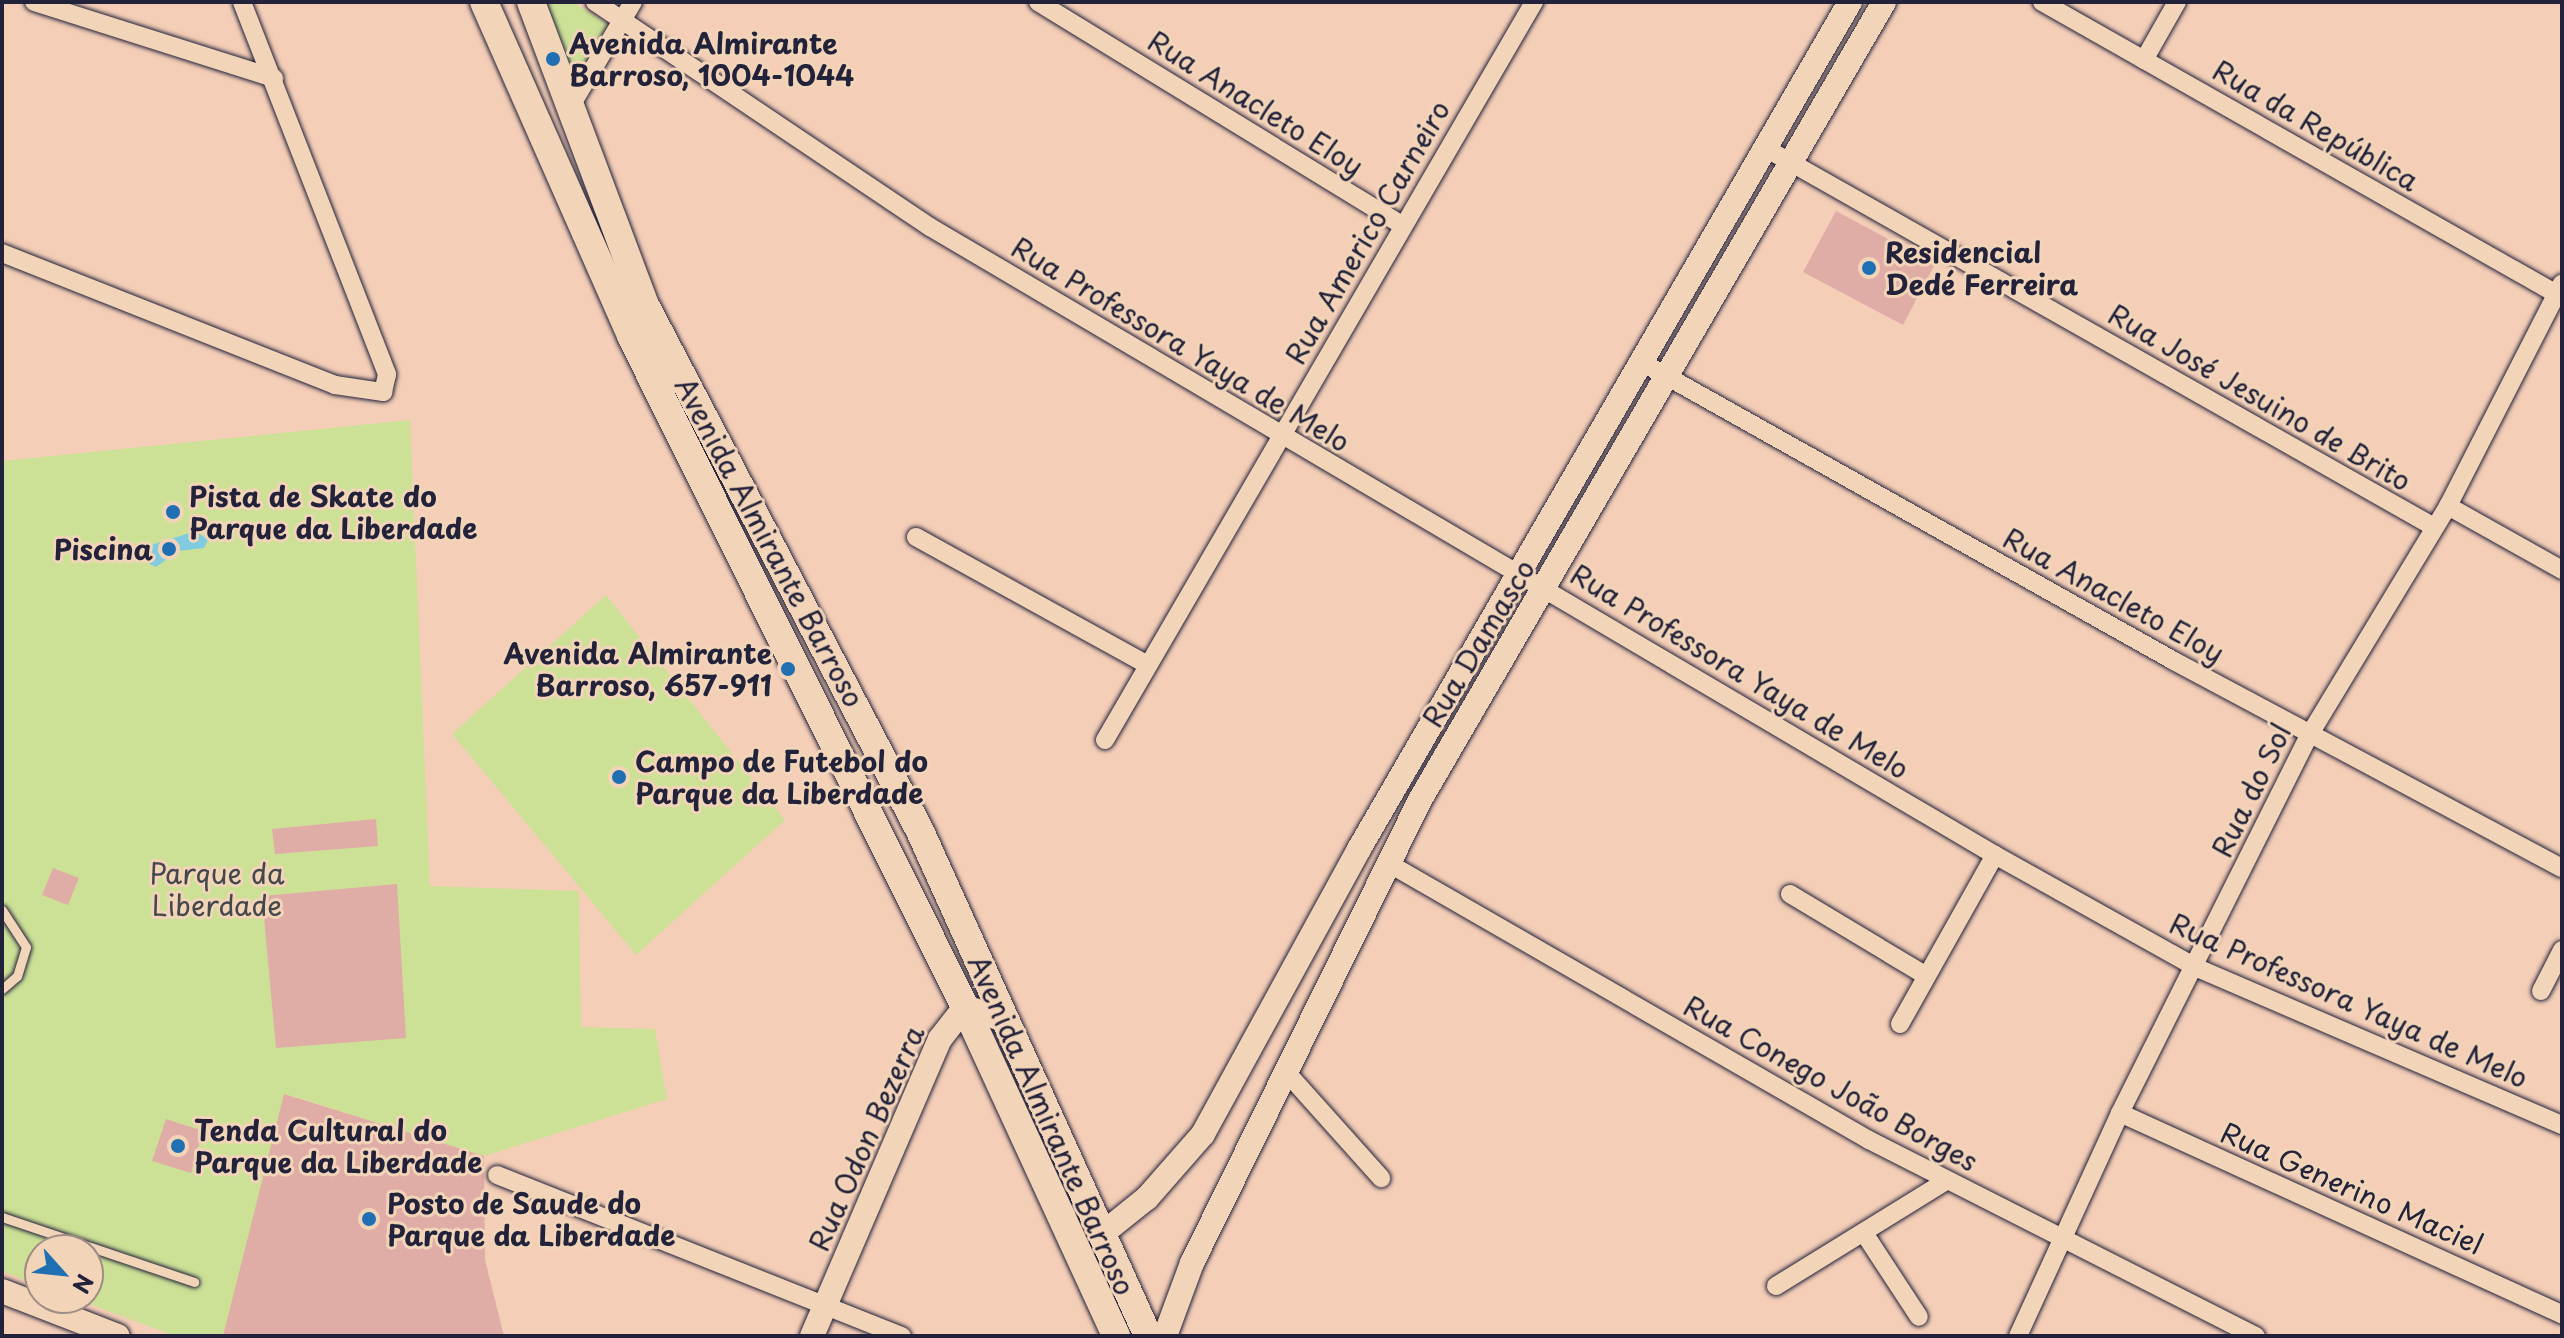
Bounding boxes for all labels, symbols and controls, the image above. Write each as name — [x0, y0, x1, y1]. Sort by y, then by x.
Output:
street label: Rua Anacleto Eloy — [1142, 23, 1370, 183]
place label: Avenida Almirante Barroso, 1004-1044 — [569, 26, 855, 92]
marker: Avenida Almirante Barroso, 1004-1044 — [544, 50, 562, 68]
street label: Rua da República — [2205, 51, 2427, 199]
street label: Rua Americo Carneiro — [1277, 94, 1457, 370]
street label: Rua Professora Yaya de Melo — [1005, 229, 1357, 459]
place label: Residencial Dedé Ferreira — [1885, 235, 2081, 301]
marker: Residencial Dedé Ferreira — [1860, 259, 1878, 277]
street label: Rua José Jesuino de Brito — [2101, 296, 2419, 498]
street label: Avenida Almirante Barroso — [669, 372, 871, 712]
place label: Pista de Skate do Parque da Liberdade — [189, 479, 479, 545]
marker: Pista de Skate do Parque da Liberdade — [164, 503, 182, 521]
street label: Rua Anacleto Eloy — [1997, 520, 2231, 670]
place label: Piscina — [54, 532, 153, 566]
marker: Piscina — [160, 540, 178, 558]
street label: Rua Damasco — [1415, 553, 1541, 733]
street label: Rua Professora Yaya de Melo — [1564, 556, 1916, 786]
place label: Avenida Almirante Barroso, 657-911 — [505, 636, 772, 702]
marker: Avenida Almirante Barroso, 657-911 — [779, 660, 797, 678]
street label: Rua do Sol — [2204, 718, 2298, 862]
place label: Campo de Futebol do Parque da Liberdade — [635, 744, 931, 810]
marker: Campo de Futebol do Parque da Liberdade — [610, 768, 628, 786]
park label: Parque da Liberdade — [149, 856, 285, 922]
street label: Rua Professora Yaya de Melo — [2164, 905, 2534, 1095]
street label: Avenida Almirante Barroso — [962, 950, 1142, 1300]
street label: Rua Conego João Borges — [1676, 987, 1986, 1179]
street label: Rua Odon Bezerra — [801, 1019, 931, 1257]
place label: Tenda Cultural do Parque da Liberdade — [194, 1113, 484, 1179]
street label: Rua Generino Maciel — [2216, 1115, 2488, 1261]
marker: Tenda Cultural do Parque da Liberdade — [169, 1137, 187, 1155]
place label: Posto de Saude do Parque da Liberdade — [387, 1186, 677, 1252]
marker: Posto de Saude do Parque da Liberdade — [358, 1208, 380, 1230]
north arrow — [24, 1234, 104, 1314]
text: N — [65, 1269, 103, 1299]

